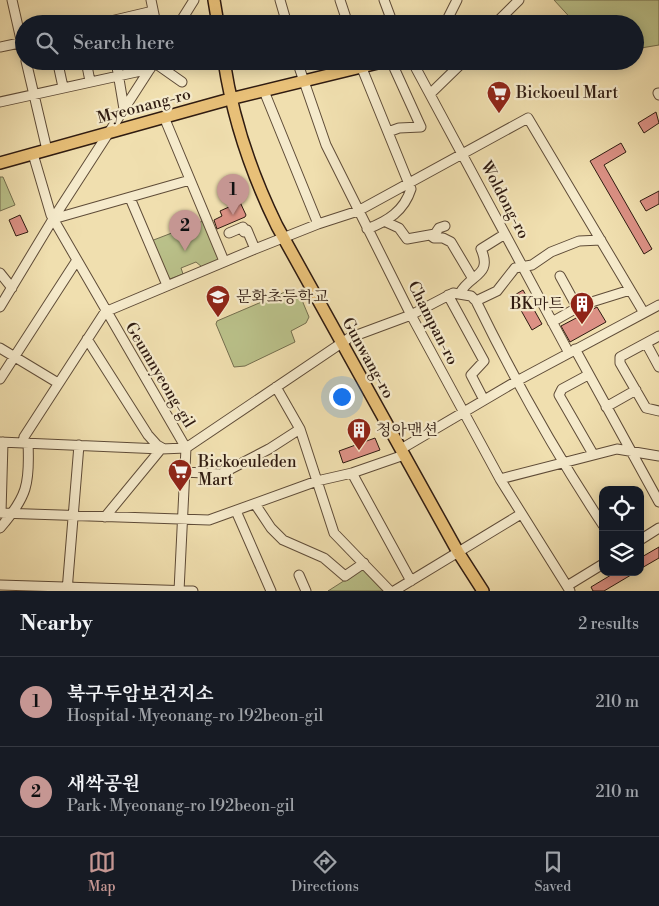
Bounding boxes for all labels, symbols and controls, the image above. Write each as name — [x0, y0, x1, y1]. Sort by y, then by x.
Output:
search box — [15, 15, 644, 70]
icon: search — [33, 29, 61, 57]
text: Search here — [73, 31, 174, 55]
supermarket icon: Bickoeul Mart — [486, 80, 512, 114]
place label: Bickoeul Mart — [515, 83, 619, 103]
street label: Myeonang-ro — [95, 84, 193, 128]
street label: Woldong-ro — [476, 157, 534, 242]
pin: 1 — [217, 174, 249, 215]
pin: 2 — [169, 210, 201, 251]
street label: Champan-ro — [403, 278, 463, 368]
school or university icon: 문화초등학교 — [205, 284, 231, 318]
place label: 문화초등학교 — [236, 287, 329, 307]
building icon: BK마트 — [569, 291, 595, 325]
place label: BK마트 — [509, 294, 565, 314]
street label: Gunwang-ro — [338, 314, 398, 402]
street label: Geumnyeong-gil — [121, 319, 199, 432]
your location — [329, 384, 355, 410]
building icon: 청아맨션 — [346, 417, 372, 451]
place label: 청아맨션 — [376, 420, 438, 440]
place label: Bickoeuleden Mart — [197, 452, 297, 490]
supermarket icon: Bickoeuleden Mart — [167, 458, 193, 492]
map controls — [599, 486, 644, 576]
button: locate — [599, 486, 644, 531]
button: layers — [599, 531, 644, 576]
text: Nearby — [20, 611, 93, 637]
text: 2 results — [578, 614, 639, 634]
text: 북구두암보건지소 — [67, 682, 214, 706]
text: 1 — [32, 692, 40, 712]
text: 210 m — [595, 692, 639, 712]
text: Hospital · Myeonang-ro 192beon-gil — [67, 706, 323, 726]
text: 새싹공원 — [67, 772, 140, 796]
text: 2 — [31, 782, 41, 802]
text: 210 m — [595, 782, 639, 802]
text: Park · Myeonang-ro 192beon-gil — [67, 796, 295, 816]
tab: Map — [88, 848, 116, 896]
tab: Directions — [291, 848, 359, 896]
tab: Saved — [534, 848, 571, 896]

